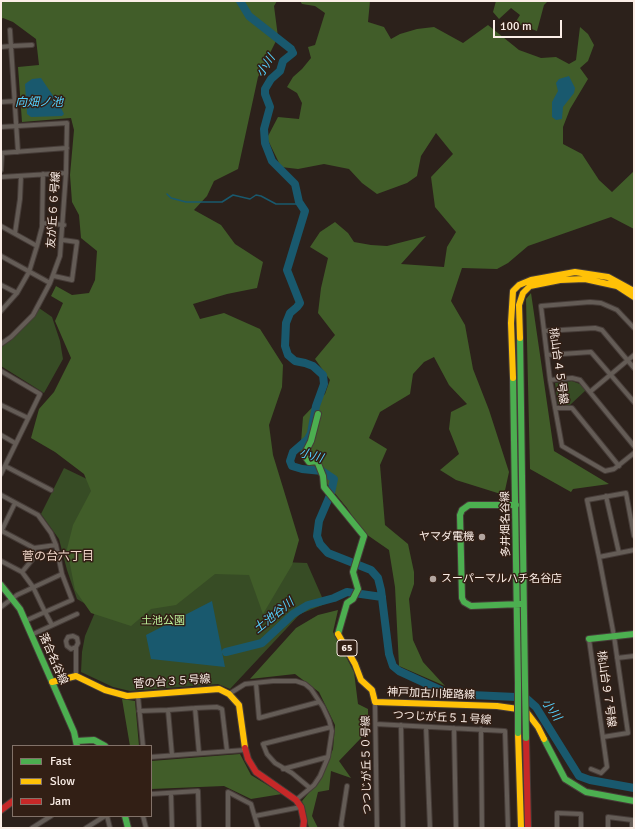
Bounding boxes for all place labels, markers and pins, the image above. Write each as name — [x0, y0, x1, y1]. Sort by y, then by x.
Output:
place label: ヤマダ電機 — [419, 530, 474, 544]
marker: ヤマダ電機 — [477, 532, 487, 542]
place label: スーパーマルハチ名谷店 — [441, 572, 562, 586]
marker: スーパーマルハチ名谷店 — [428, 574, 438, 584]

